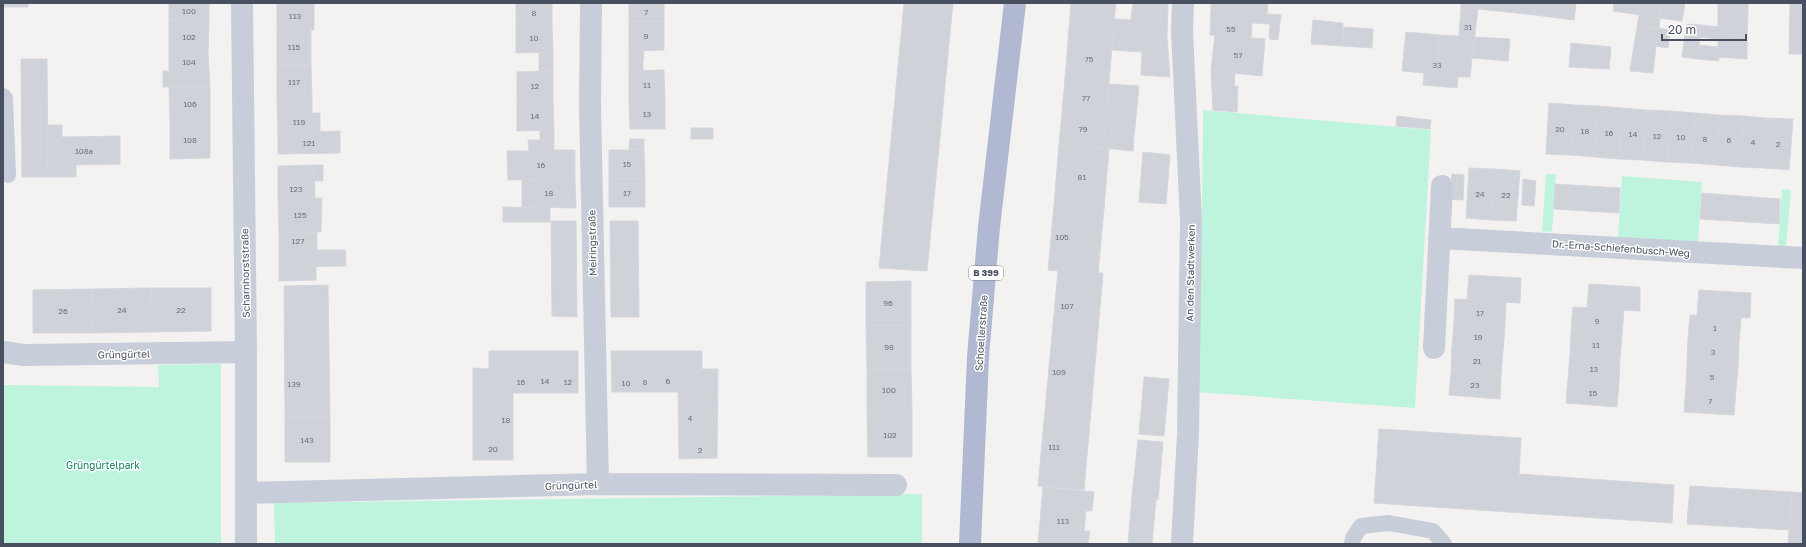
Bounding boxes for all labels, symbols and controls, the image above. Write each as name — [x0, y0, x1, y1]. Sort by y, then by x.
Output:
house number: 100 — [182, 6, 196, 16]
house number: 7 — [644, 7, 648, 17]
house number: 8 — [532, 8, 537, 18]
house number: 113 — [289, 11, 302, 21]
scale bar — [1662, 16, 1746, 42]
house number: 31 — [1464, 22, 1472, 32]
text: 20 m — [1668, 22, 1696, 37]
house number: 55 — [1226, 24, 1236, 34]
house number: 9 — [644, 31, 649, 41]
house number: 102 — [182, 32, 196, 42]
house number: 10 — [530, 33, 538, 43]
house number: 115 — [288, 42, 301, 52]
house number: 57 — [1234, 50, 1242, 60]
house number: 75 — [1085, 54, 1094, 64]
house number: 104 — [182, 57, 196, 67]
house number: 33 — [1432, 60, 1442, 70]
house number: 117 — [288, 77, 300, 87]
house number: 11 — [643, 80, 651, 90]
house number: 12 — [531, 81, 540, 91]
house number: 77 — [1082, 93, 1090, 103]
house number: 106 — [183, 99, 197, 109]
house number: 13 — [643, 109, 652, 119]
house number: 14 — [531, 111, 539, 121]
house number: 119 — [293, 117, 305, 127]
house number: 79 — [1078, 124, 1088, 134]
house number: 20 — [1555, 124, 1565, 134]
house number: 18 — [1581, 126, 1589, 136]
house number: 16 — [1605, 128, 1614, 138]
house number: 14 — [1629, 129, 1637, 139]
house number: 12 — [1653, 131, 1662, 141]
house number: 10 — [1677, 132, 1685, 142]
house number: 8 — [1703, 134, 1708, 144]
house number: 108 — [183, 135, 197, 145]
house number: 6 — [1727, 135, 1732, 145]
house number: 4 — [1751, 137, 1756, 147]
house number: 121 — [303, 138, 315, 148]
house number: 2 — [1776, 139, 1781, 149]
house number: 108a — [75, 146, 93, 156]
house number: 15 — [623, 159, 632, 169]
house number: 16 — [537, 160, 546, 170]
house number: 81 — [1078, 172, 1086, 182]
house number: 123 — [289, 184, 303, 194]
house number: 18 — [545, 188, 553, 198]
house number: 17 — [623, 188, 631, 198]
house number: 24 — [1475, 189, 1485, 199]
house number: 22 — [1501, 190, 1511, 200]
house number: 125 — [293, 210, 307, 220]
street label: Meiringstraße — [585, 210, 599, 276]
street label: An den Stadtwerken — [1183, 224, 1197, 322]
street label: Scharnhorststraße — [238, 228, 252, 318]
house number: 105 — [1055, 232, 1069, 242]
house number: 127 — [292, 236, 304, 246]
street label: Dr.-Erna-Schiefenbusch-Weg — [1552, 237, 1690, 259]
road number: B 399 — [969, 266, 1003, 280]
street label: Schoellerstraße — [972, 294, 990, 371]
house number: 96 — [883, 298, 893, 308]
house number: 107 — [1060, 301, 1074, 311]
house number: 24 — [117, 305, 127, 315]
house number: 22 — [176, 305, 186, 315]
house number: 26 — [58, 306, 68, 316]
house number: 17 — [1476, 308, 1484, 318]
house number: 9 — [1595, 316, 1600, 326]
house number: 1 — [1713, 323, 1717, 333]
house number: 19 — [1474, 332, 1483, 342]
house number: 11 — [1592, 340, 1600, 350]
house number: 98 — [884, 342, 894, 352]
house number: 3 — [1711, 347, 1716, 357]
street label: Grüngürtel — [98, 348, 150, 360]
house number: 21 — [1473, 356, 1481, 366]
house number: 13 — [1590, 364, 1599, 374]
house number: 109 — [1052, 367, 1066, 377]
house number: 5 — [1710, 372, 1715, 382]
house number: 14 — [541, 376, 549, 386]
house number: 6 — [666, 376, 671, 386]
house number: 16 — [517, 377, 526, 387]
house number: 12 — [564, 377, 573, 387]
house number: 8 — [643, 377, 648, 387]
house number: 10 — [622, 378, 630, 388]
house number: 139 — [287, 379, 301, 389]
house number: 23 — [1470, 380, 1480, 390]
house number: 100 — [882, 385, 896, 395]
house number: 15 — [1589, 388, 1598, 398]
house number: 7 — [1708, 396, 1712, 406]
house number: 4 — [688, 413, 693, 423]
house number: 18 — [502, 415, 510, 425]
house number: 102 — [883, 430, 897, 440]
house number: 143 — [300, 435, 314, 445]
house number: 111 — [1048, 442, 1060, 452]
house number: 20 — [488, 444, 498, 454]
house number: 2 — [698, 445, 703, 455]
park label: Grüngürtelpark — [66, 459, 140, 471]
street label: Grüngürtel — [545, 478, 597, 492]
house number: 113 — [1057, 516, 1070, 526]

